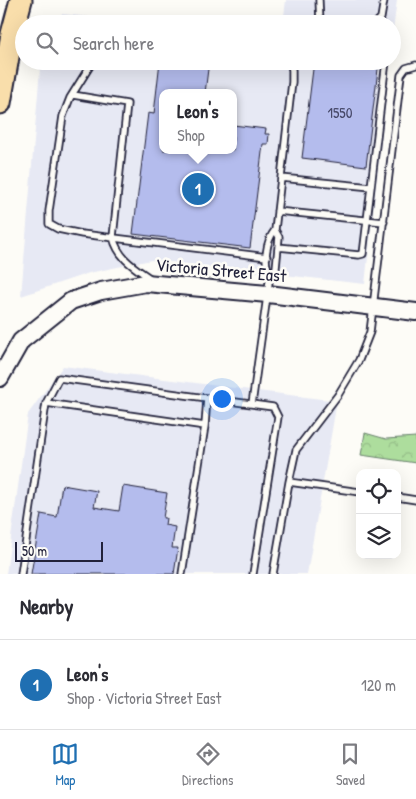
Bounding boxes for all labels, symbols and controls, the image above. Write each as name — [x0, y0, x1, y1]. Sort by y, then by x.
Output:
search box — [15, 15, 401, 70]
icon: search — [33, 29, 61, 57]
text: Search here — [73, 30, 154, 56]
popup — [159, 89, 237, 154]
text: Leon's — [177, 98, 219, 124]
house number: 1550 — [328, 102, 353, 123]
text: Shop — [177, 124, 205, 146]
pin: 1 — [182, 170, 214, 208]
street label: Victoria Street East — [155, 252, 288, 288]
your location — [209, 386, 235, 412]
map controls — [356, 469, 401, 559]
button: locate — [356, 469, 401, 514]
button: layers — [356, 514, 401, 559]
scale bar — [15, 539, 102, 562]
text: 50 m — [22, 541, 47, 560]
text: Nearby — [20, 592, 73, 621]
text: Leon's — [67, 661, 108, 687]
text: 1 — [33, 674, 39, 696]
text: 120 m — [361, 674, 396, 696]
text: Shop · Victoria Street East — [67, 687, 221, 709]
tab: Map — [51, 740, 79, 789]
tab: Directions — [182, 740, 233, 789]
tab: Saved — [336, 740, 365, 789]

